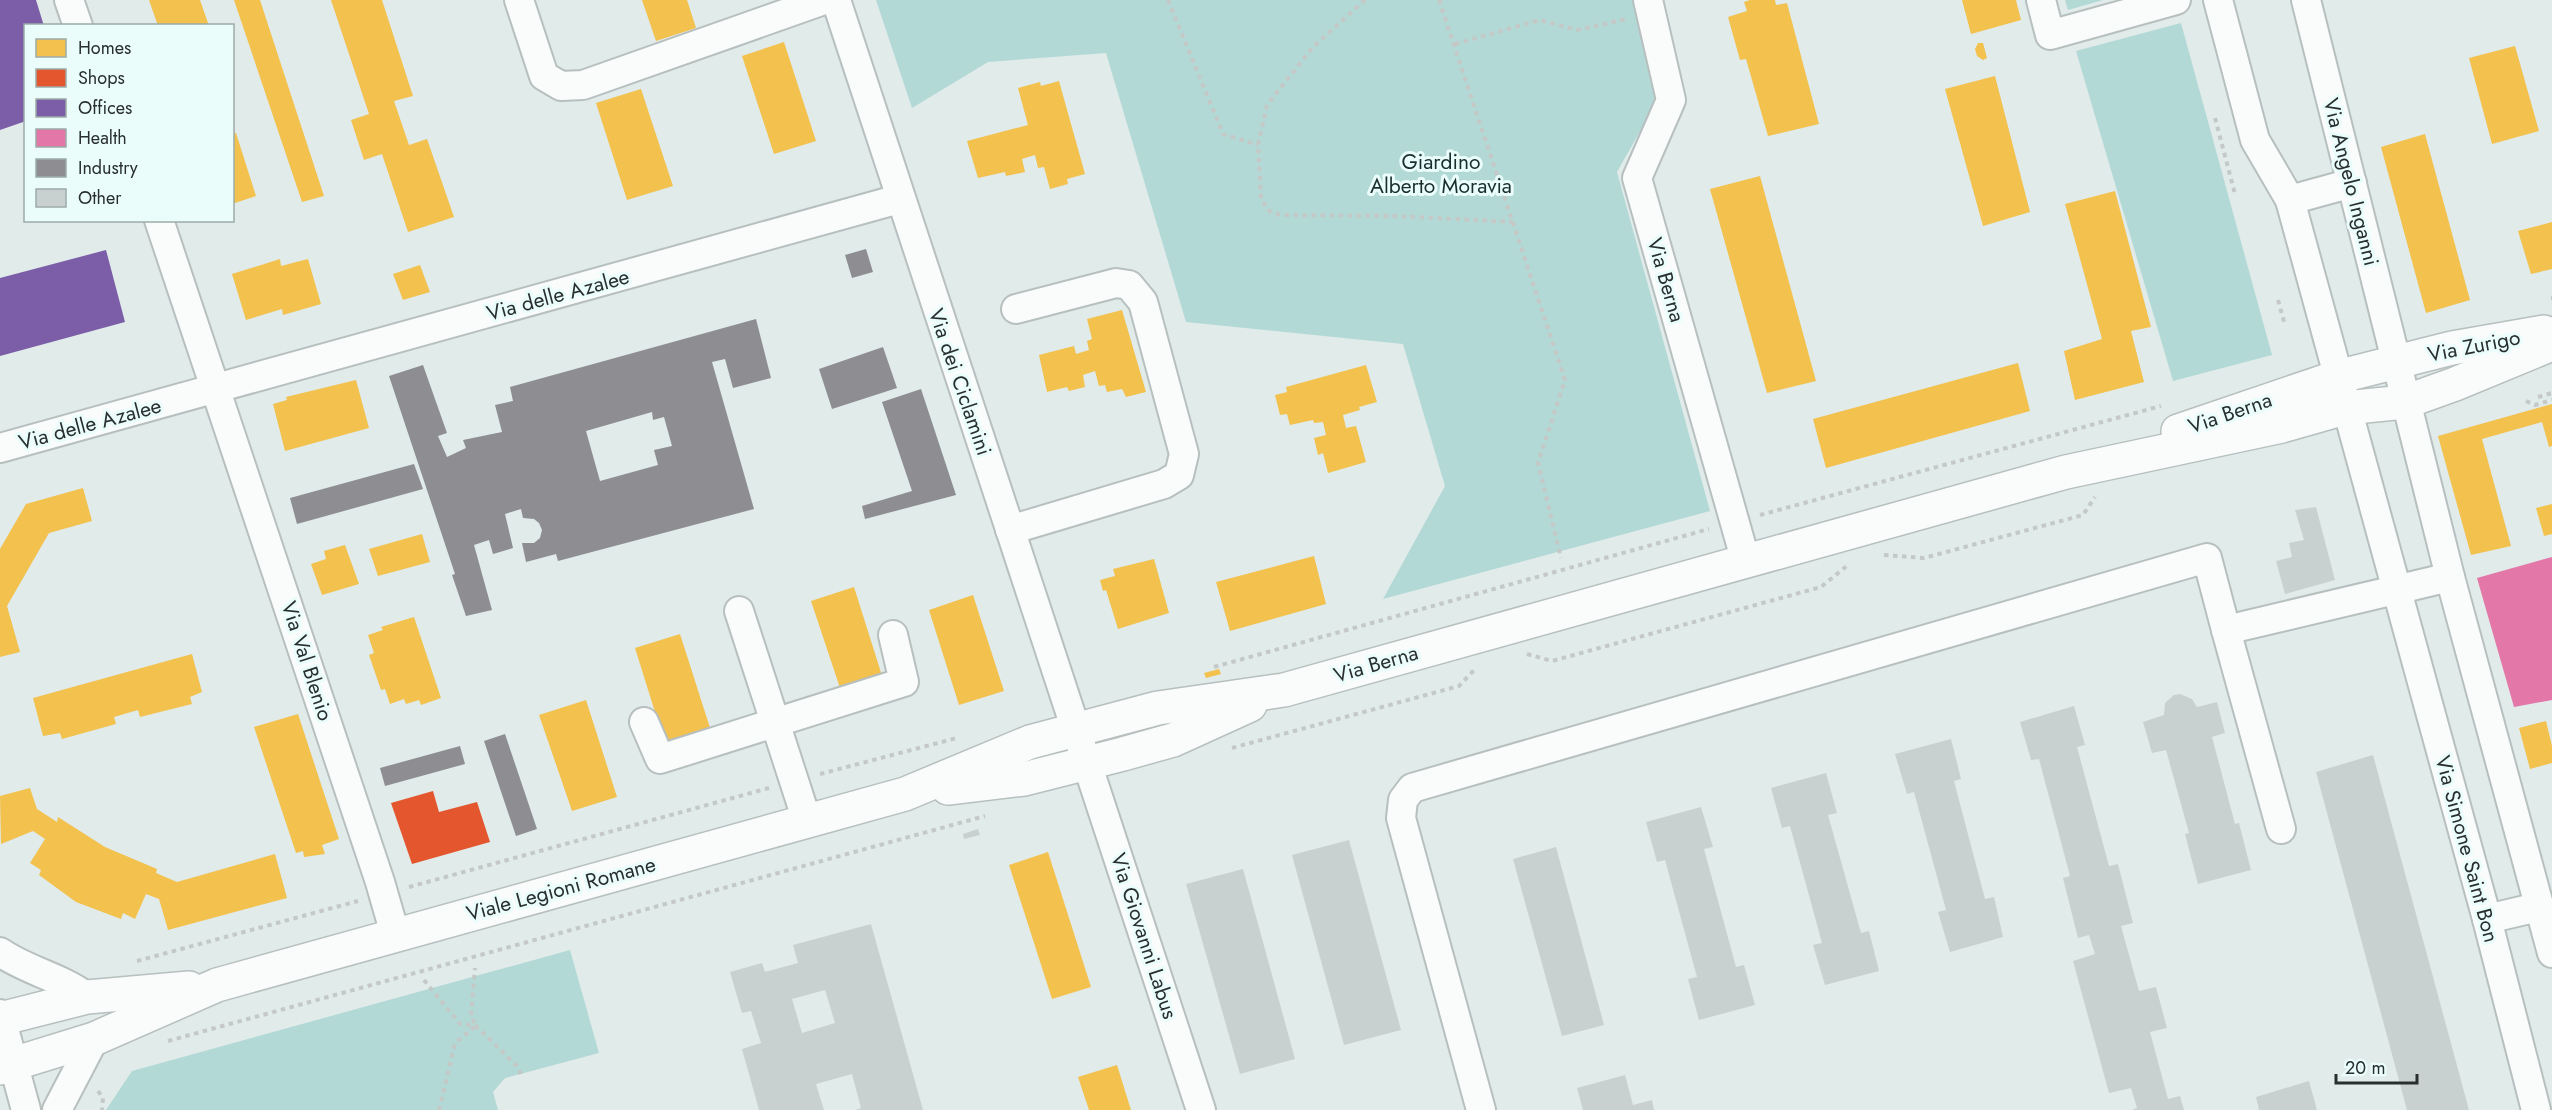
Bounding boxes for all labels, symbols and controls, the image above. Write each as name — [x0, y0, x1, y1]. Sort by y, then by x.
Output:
legend — [24, 24, 234, 222]
text: Homes — [78, 35, 131, 61]
text: Shops — [78, 65, 125, 91]
text: Offices — [78, 95, 132, 121]
street label: Via Angelo Inganni — [2316, 95, 2386, 269]
text: Health — [78, 125, 127, 151]
park label: Giardino Alberto Moravia — [1370, 147, 1512, 201]
text: Industry — [78, 155, 138, 181]
text: Other — [78, 185, 122, 211]
street label: Via Berna — [1640, 234, 1692, 326]
street label: Via delle Azalee — [483, 262, 633, 328]
street label: Via dei Ciclamini — [921, 305, 999, 459]
street label: Via Zurigo — [2425, 322, 2523, 370]
street label: Via Berna — [2184, 385, 2276, 441]
street label: Via delle Azalee — [15, 391, 165, 457]
street label: Via Val Blenio — [274, 597, 340, 725]
street label: Via Berna — [1330, 638, 1422, 690]
street label: Via Simone Saint Bon — [2428, 752, 2506, 946]
street label: Viale Legioni Romane — [463, 849, 659, 929]
street label: Via Giovanni Labus — [1103, 849, 1185, 1023]
scale bar — [2336, 1047, 2417, 1085]
text: 20 m — [2345, 1055, 2385, 1081]

